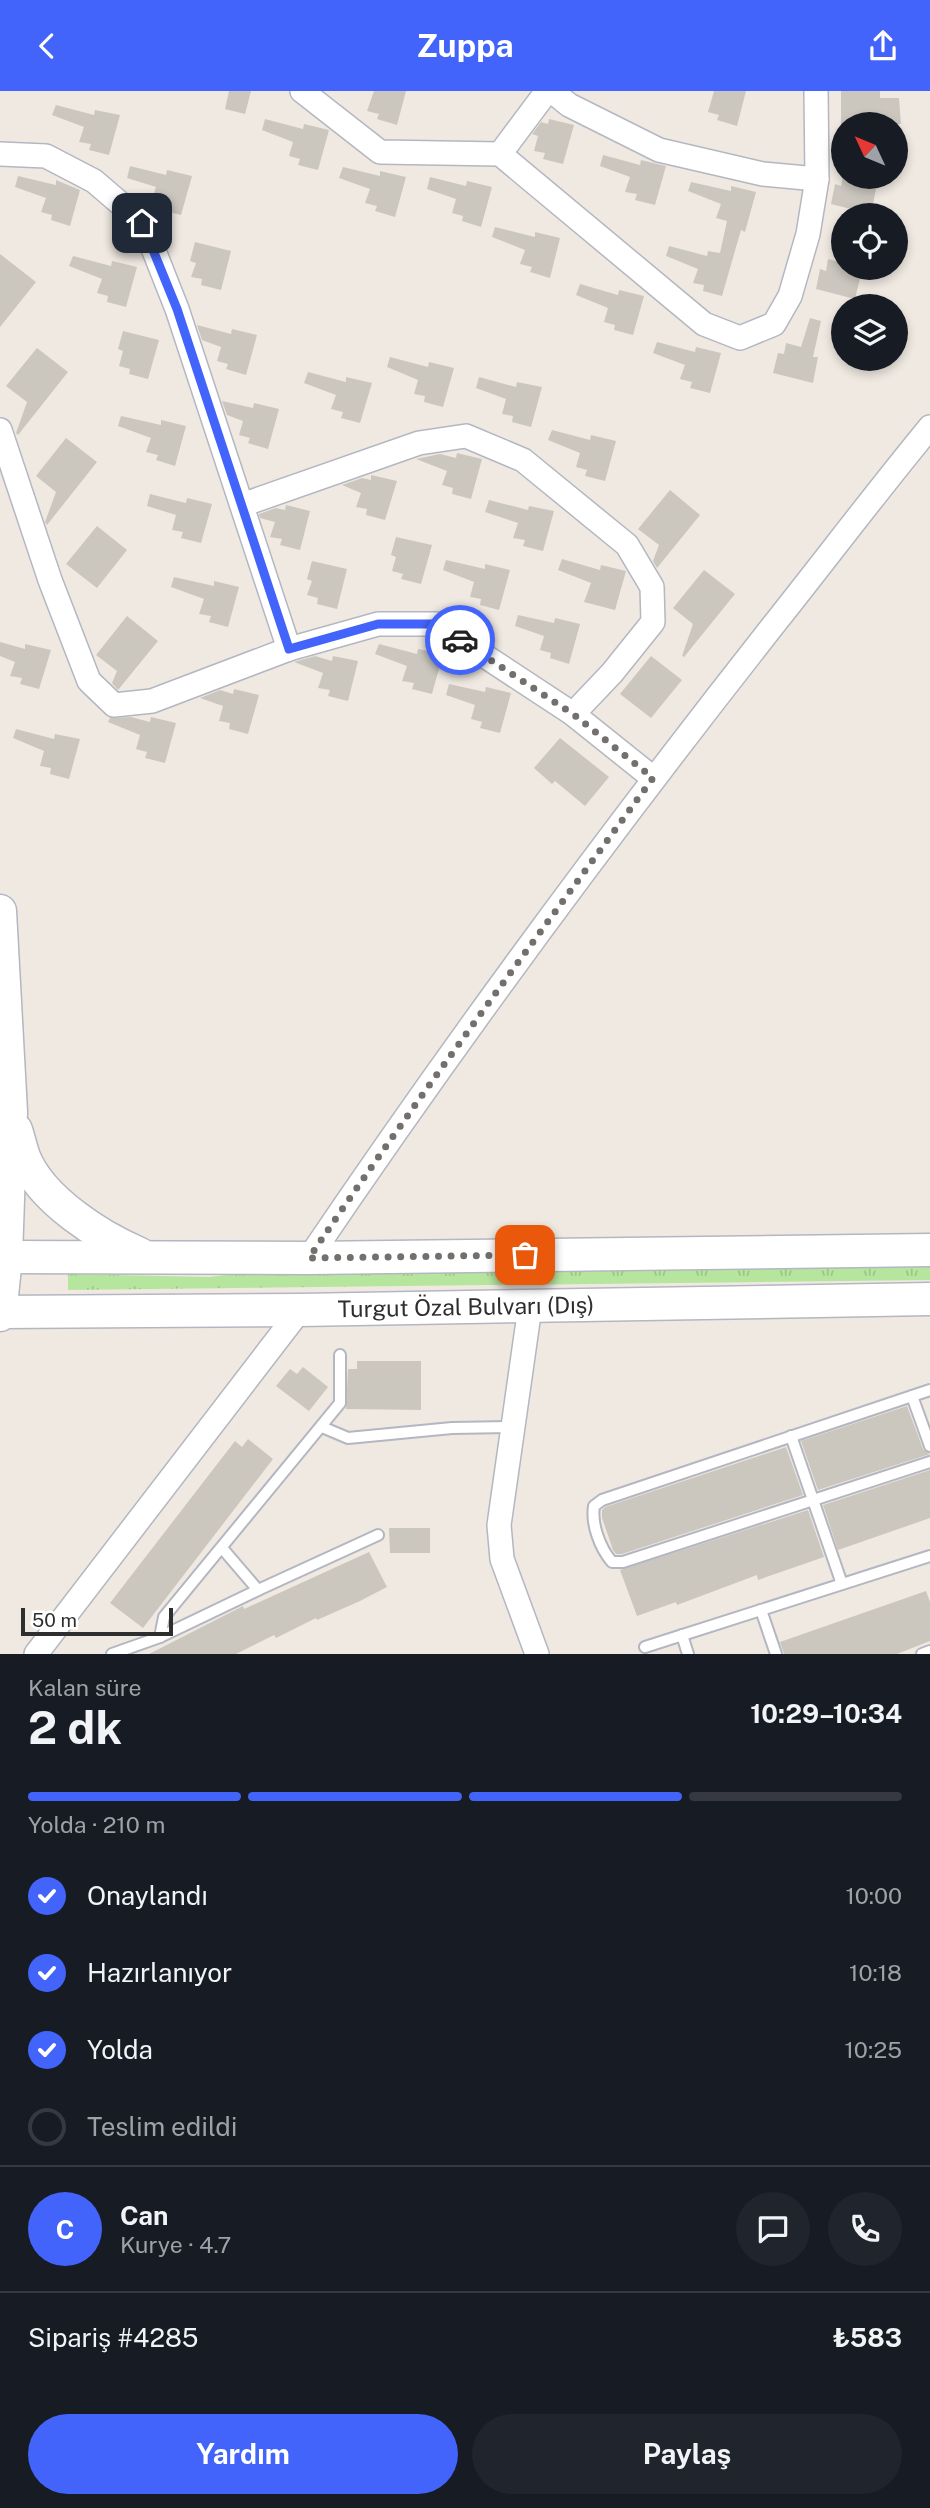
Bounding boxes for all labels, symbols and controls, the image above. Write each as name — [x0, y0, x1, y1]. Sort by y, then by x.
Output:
icon: back — [28, 27, 66, 65]
text: Zuppa — [416, 27, 514, 64]
icon: share — [864, 27, 902, 65]
north arrow — [831, 112, 908, 189]
map controls — [831, 112, 908, 371]
pin — [112, 193, 172, 253]
button: locate — [831, 203, 908, 280]
icon: home — [123, 204, 161, 242]
button: layers — [831, 294, 908, 371]
courier — [425, 605, 495, 675]
icon: car — [441, 621, 479, 659]
pin — [495, 1225, 555, 1285]
icon: bag — [506, 1236, 544, 1274]
street label: Turgut Özal Bulvarı (Dış) — [337, 1291, 594, 1322]
scale bar — [21, 1605, 173, 1637]
text: 50 m — [32, 1609, 77, 1631]
text: Kalan süre — [28, 1674, 142, 1701]
text: 10:29–10:34 — [750, 1698, 902, 1729]
text: 2 dk — [28, 1700, 122, 1754]
text: Yolda · 210 m — [28, 1811, 165, 1838]
icon: check — [28, 1877, 66, 1915]
text: Onaylandı — [87, 1880, 208, 1911]
text: 10:00 — [845, 1882, 902, 1909]
icon: check — [28, 1954, 66, 1992]
text: Hazırlanıyor — [87, 1957, 232, 1988]
text: 10:18 — [849, 1959, 902, 1986]
icon: check — [28, 2031, 66, 2069]
text: Yolda — [87, 2034, 153, 2065]
text: 10:25 — [844, 2036, 902, 2063]
text: Teslim edildi — [87, 2111, 237, 2142]
button: chat — [736, 2192, 810, 2266]
button: phone — [828, 2192, 902, 2266]
text: Can — [120, 2200, 168, 2231]
text: C — [56, 2214, 74, 2245]
text: Kurye · 4.7 — [120, 2231, 231, 2258]
text: Sipariş #4285 — [28, 2322, 198, 2353]
text: ₺583 — [833, 2322, 902, 2353]
button: Yardım — [28, 2414, 458, 2494]
button: Paylaş — [472, 2414, 902, 2494]

